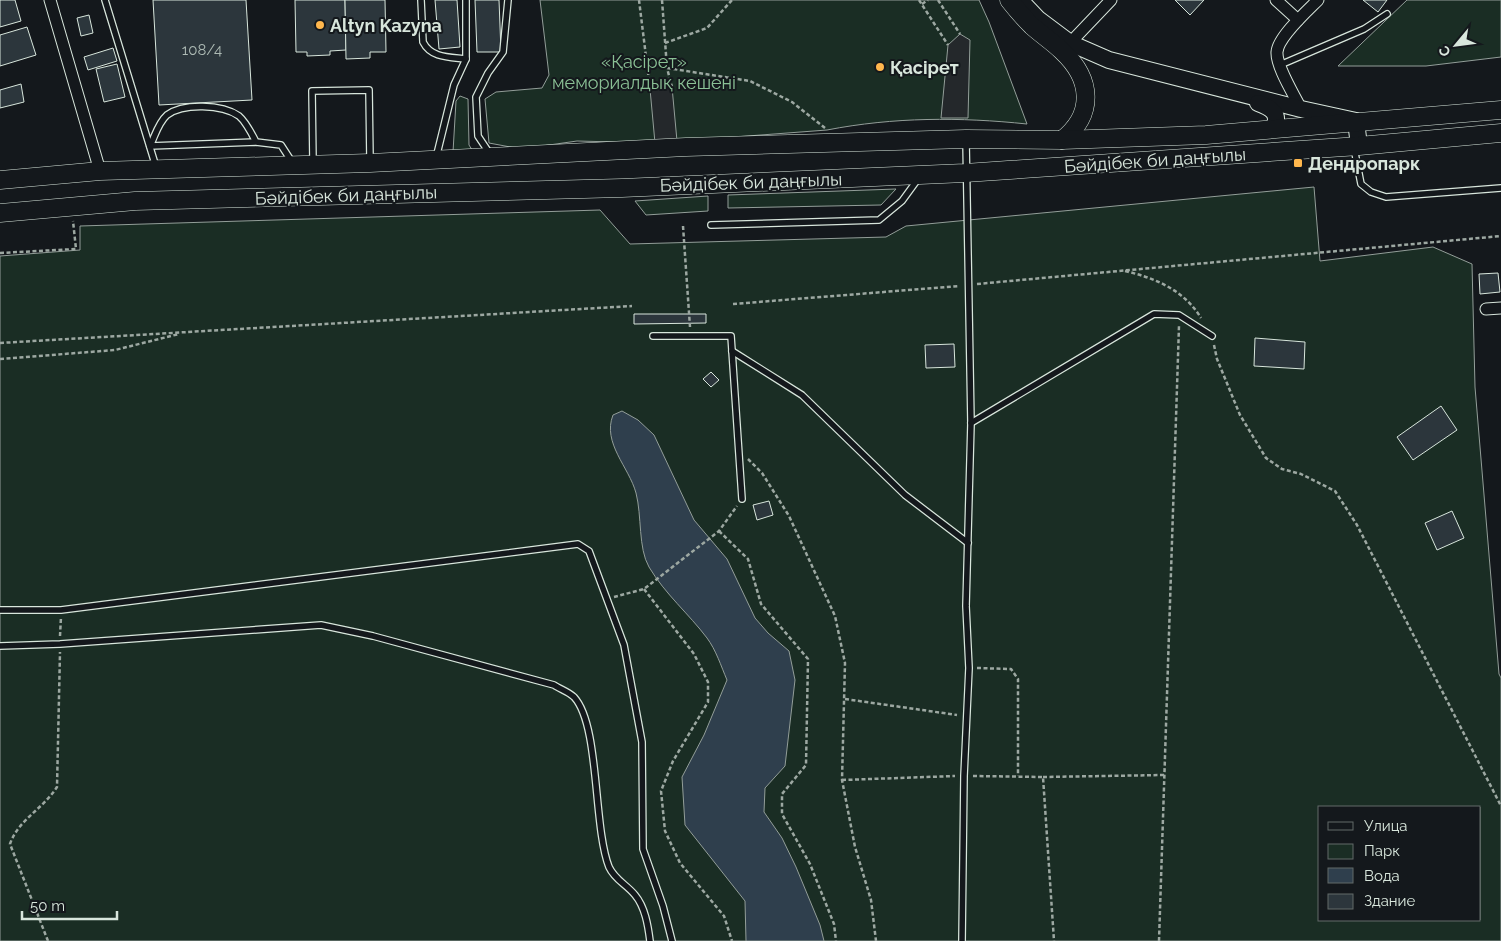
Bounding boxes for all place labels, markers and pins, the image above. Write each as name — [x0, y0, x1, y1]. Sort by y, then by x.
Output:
place label: Altyn Kazyna — [330, 15, 442, 36]
marker: Altyn Kazyna — [314, 19, 326, 31]
place label: Қасірет — [890, 57, 959, 78]
marker: Қасірет — [874, 61, 886, 73]
place label: Дендропарк — [1308, 153, 1420, 174]
marker: Дендропарк — [1292, 157, 1304, 169]

